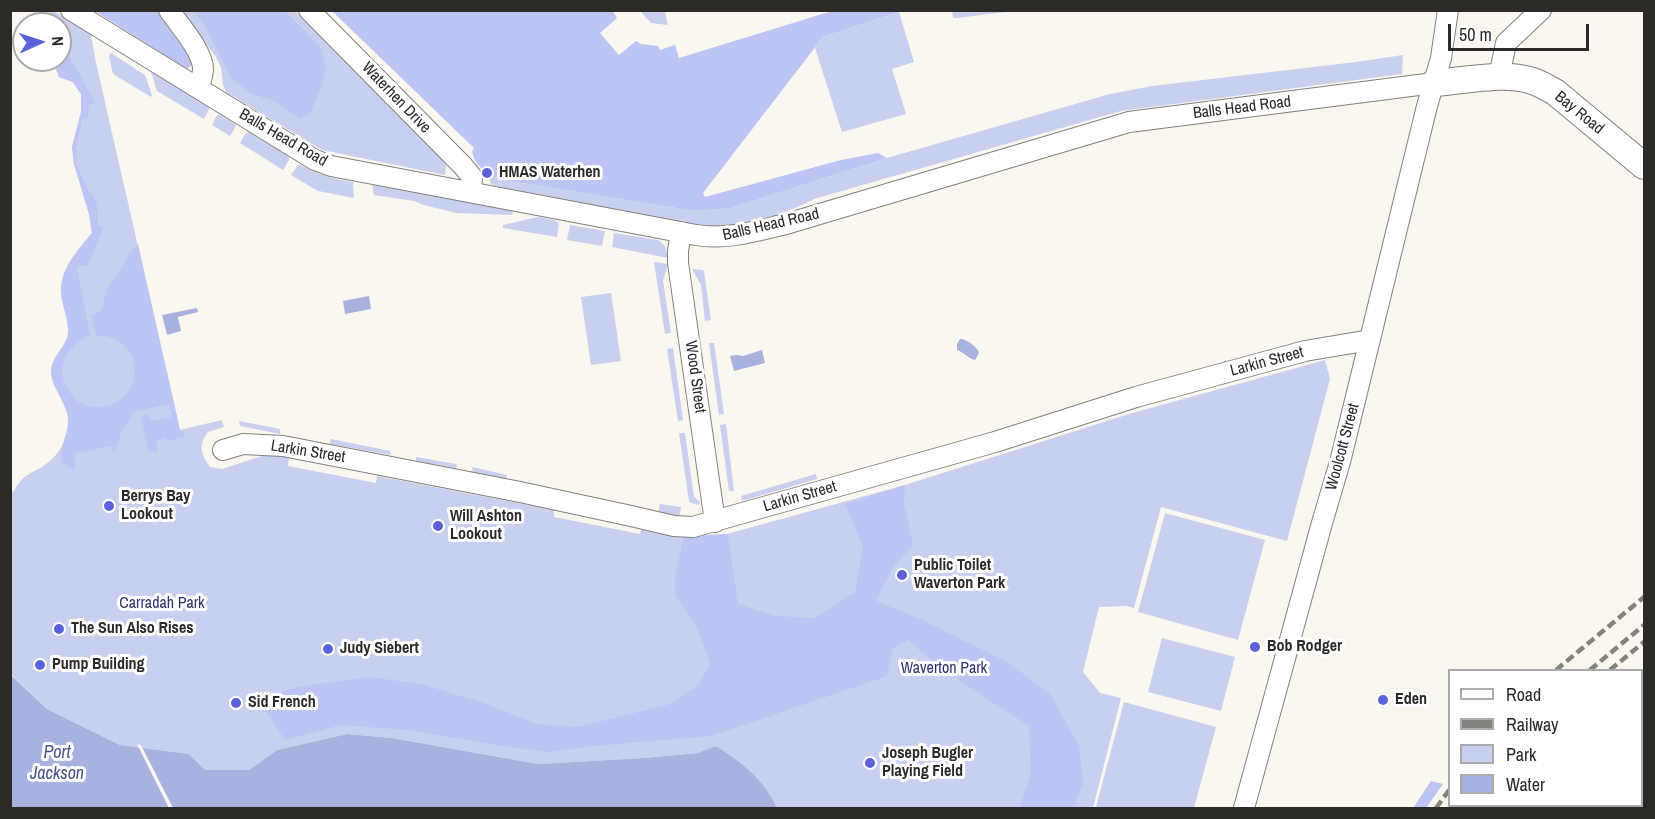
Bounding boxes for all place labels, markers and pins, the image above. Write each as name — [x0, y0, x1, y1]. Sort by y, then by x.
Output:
place label: HMAS Waterhen — [499, 163, 601, 183]
marker: HMAS Waterhen — [480, 166, 494, 180]
place label: Berrys Bay Lookout — [121, 487, 190, 525]
marker: Berrys Bay Lookout — [102, 499, 116, 513]
place label: Will Ashton Lookout — [450, 507, 522, 545]
marker: Will Ashton Lookout — [431, 519, 445, 533]
place label: Public Toilet Waverton Park — [914, 556, 1005, 594]
marker: Public Toilet Waverton Park — [895, 568, 909, 582]
place label: The Sun Also Rises — [71, 619, 193, 639]
marker: The Sun Also Rises — [52, 622, 66, 636]
place label: Bob Rodger — [1267, 637, 1342, 657]
place label: Judy Siebert — [340, 639, 419, 659]
marker: Bob Rodger — [1248, 640, 1262, 654]
marker: Judy Siebert — [321, 642, 335, 656]
place label: Pump Building — [52, 655, 145, 675]
marker: Pump Building — [33, 658, 47, 672]
place label: Eden — [1395, 690, 1427, 710]
place label: Sid French — [248, 693, 316, 713]
marker: Eden — [1376, 693, 1390, 707]
marker: Sid French — [229, 696, 243, 710]
place label: Joseph Bugler Playing Field — [882, 744, 973, 782]
marker: Joseph Bugler Playing Field — [863, 756, 877, 770]

